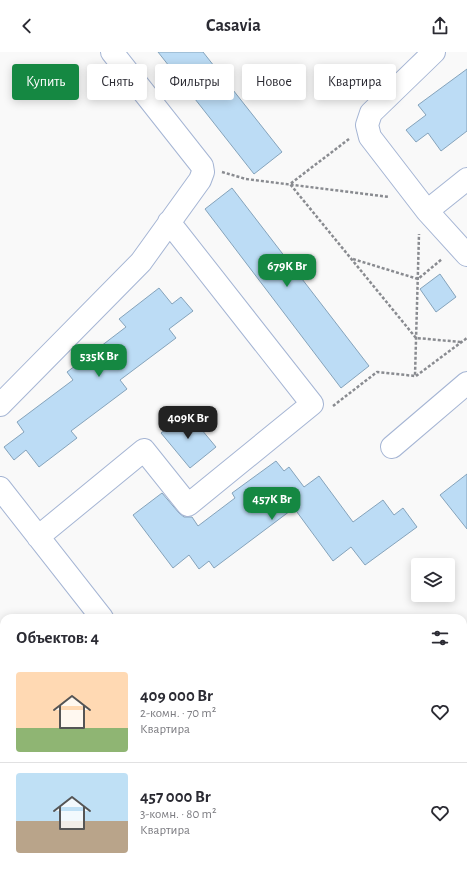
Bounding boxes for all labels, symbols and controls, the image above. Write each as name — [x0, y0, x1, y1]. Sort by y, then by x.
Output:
icon: back — [16, 15, 38, 37]
icon: share — [429, 15, 451, 37]
text: Casavia — [206, 17, 261, 35]
chip: Купить — [12, 64, 79, 100]
chip: Снять — [87, 64, 147, 100]
chip: Фильтры — [155, 64, 234, 100]
chip: Новое — [242, 64, 306, 100]
chip: Квартира — [314, 64, 396, 100]
pin: 679K Br — [250, 254, 324, 288]
text: 679K Br — [267, 260, 307, 273]
pin: 535K Br — [62, 344, 136, 378]
text: 535K Br — [80, 350, 118, 363]
pin: 409K Br — [151, 406, 225, 440]
text: 409K Br — [167, 412, 209, 425]
pin: 457K Br — [235, 487, 309, 521]
text: 457K Br — [252, 493, 292, 506]
map controls — [411, 558, 455, 602]
button: layers — [411, 558, 455, 602]
icon: filters — [429, 627, 451, 649]
text: Объектов: 4 — [16, 629, 99, 646]
text: 409 000 Br — [140, 687, 213, 704]
icon: home — [48, 688, 96, 736]
icon: heart — [429, 701, 451, 723]
text: 2-комн. · 70 m² — [140, 707, 216, 720]
text: Квартира — [140, 723, 190, 736]
text: 457 000 Br — [140, 788, 211, 805]
icon: home — [48, 789, 96, 837]
icon: heart — [429, 802, 451, 824]
text: 3-комн. · 80 m² — [140, 808, 216, 821]
text: Квартира — [140, 824, 190, 837]

